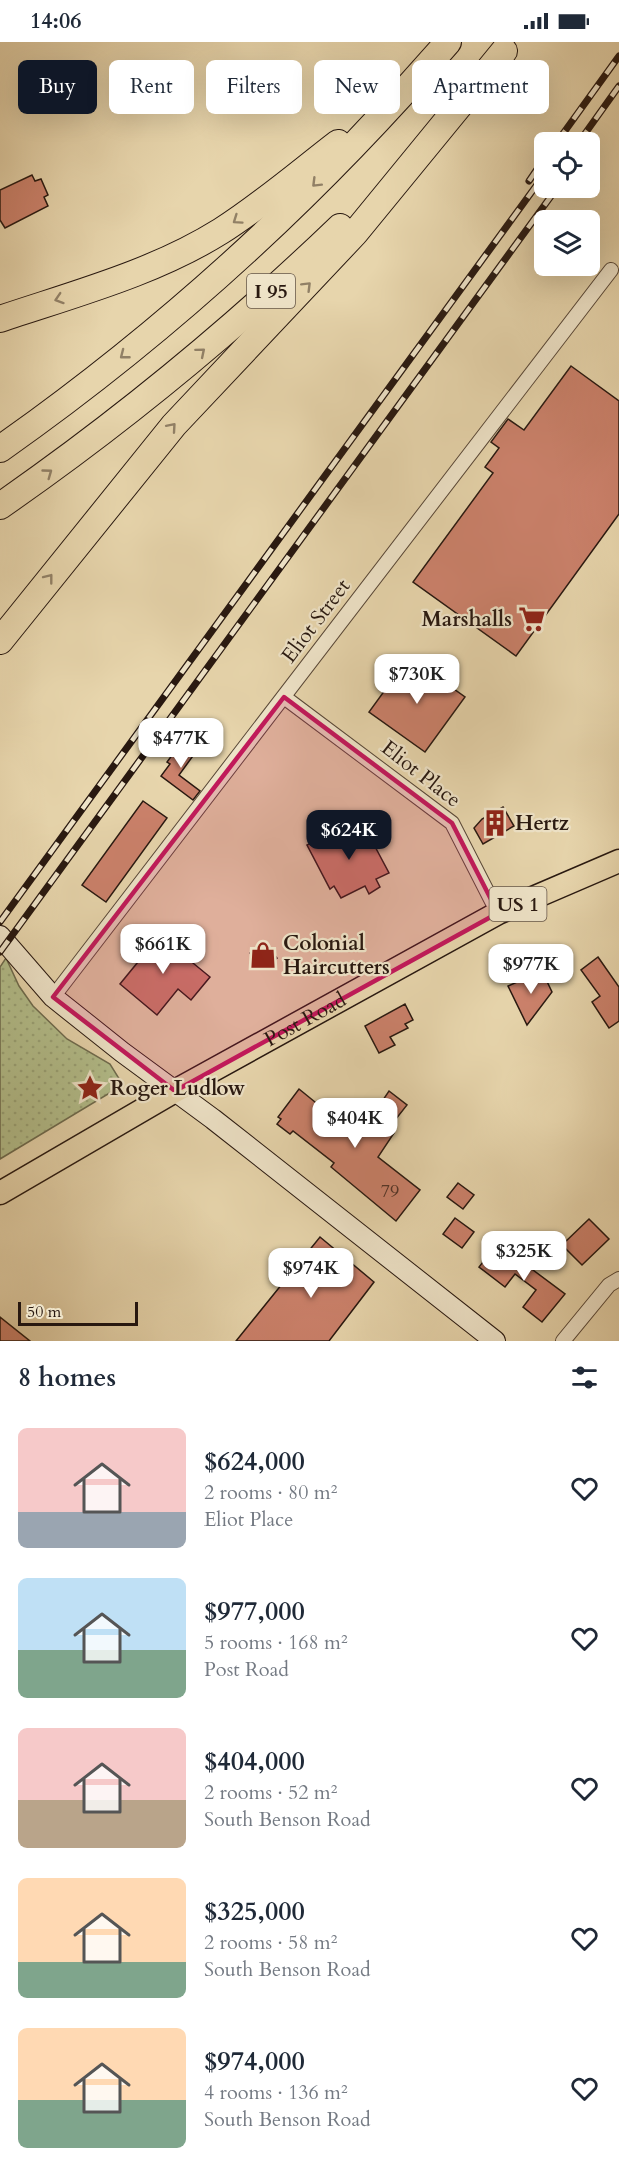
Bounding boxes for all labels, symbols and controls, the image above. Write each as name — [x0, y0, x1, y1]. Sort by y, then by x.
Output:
text: 14:06 — [30, 6, 81, 36]
chip: Buy — [18, 60, 97, 114]
chip: Rent — [109, 60, 194, 114]
chip: Filters — [206, 60, 302, 114]
chip: New — [314, 60, 400, 114]
chip: Apartment — [412, 60, 549, 114]
map controls — [534, 132, 600, 276]
button: locate — [534, 132, 600, 198]
one-way arrow — [313, 176, 324, 187]
button: layers — [534, 210, 600, 276]
one-way arrow — [232, 213, 243, 224]
road number: I 95 — [247, 274, 295, 308]
one-way arrow — [299, 282, 310, 293]
one-way arrow — [54, 292, 65, 305]
one-way arrow — [119, 347, 130, 358]
one-way arrow — [194, 348, 205, 359]
one-way arrow — [165, 423, 176, 434]
one-way arrow — [41, 469, 52, 480]
street label: Eliot Street — [275, 573, 357, 669]
one-way arrow — [42, 574, 53, 585]
supermarket icon: Marshalls — [517, 604, 547, 634]
place label: Marshalls — [421, 605, 512, 634]
pin: $730K — [375, 654, 459, 705]
text: $730K — [388, 660, 446, 687]
pin: $477K — [139, 718, 223, 769]
text: $477K — [152, 724, 210, 751]
street label: Eliot Place — [375, 734, 467, 814]
building icon: Hertz — [480, 808, 510, 838]
place label: Hertz — [515, 809, 570, 838]
pin: $624K — [307, 810, 391, 861]
text: $624K — [320, 816, 378, 843]
road number: US 1 — [490, 887, 546, 921]
pin: $661K — [121, 924, 205, 975]
place label: Colonial Haircutters — [283, 929, 390, 982]
text: $661K — [134, 930, 192, 957]
shop icon: Colonial Haircutters — [248, 940, 278, 970]
pin: $977K — [489, 944, 573, 995]
text: $977K — [502, 950, 560, 977]
street label: Post Road — [259, 985, 351, 1054]
place icon: Roger Ludlow — [75, 1073, 105, 1103]
place label: Roger Ludlow — [110, 1074, 245, 1103]
pin: $404K — [313, 1098, 397, 1149]
text: $404K — [326, 1104, 384, 1131]
house number: 79 — [381, 1179, 399, 1204]
pin: $325K — [482, 1231, 566, 1282]
text: $325K — [495, 1237, 553, 1264]
pin: $974K — [269, 1248, 353, 1299]
text: $974K — [282, 1254, 340, 1281]
scale bar — [18, 1299, 138, 1326]
text: 50 m — [27, 1301, 61, 1323]
text: 8 homes — [18, 1360, 116, 1395]
icon: filters — [568, 1361, 601, 1394]
text: $624,000 — [204, 1444, 305, 1479]
icon: home — [66, 1452, 138, 1524]
icon: heart — [568, 1472, 601, 1505]
text: 2 rooms · 80 m² — [204, 1479, 337, 1506]
text: Eliot Place — [204, 1506, 293, 1533]
text: $977,000 — [204, 1594, 305, 1629]
icon: home — [66, 1602, 138, 1674]
icon: heart — [568, 1622, 601, 1655]
text: 5 rooms · 168 m² — [204, 1629, 348, 1656]
text: Post Road — [204, 1656, 289, 1683]
text: $404,000 — [204, 1744, 305, 1779]
icon: home — [66, 1752, 138, 1824]
icon: heart — [568, 1772, 601, 1805]
text: 2 rooms · 52 m² — [204, 1779, 337, 1806]
text: South Benson Road — [204, 1806, 371, 1833]
text: $325,000 — [204, 1894, 305, 1929]
icon: home — [66, 1902, 138, 1974]
icon: heart — [568, 1922, 601, 1955]
text: 2 rooms · 58 m² — [204, 1929, 337, 1956]
text: South Benson Road — [204, 1956, 371, 1983]
text: $974,000 — [204, 2044, 305, 2079]
icon: home — [66, 2052, 138, 2124]
icon: heart — [568, 2072, 601, 2105]
text: 4 rooms · 136 m² — [204, 2079, 348, 2106]
text: South Benson Road — [204, 2106, 371, 2133]

